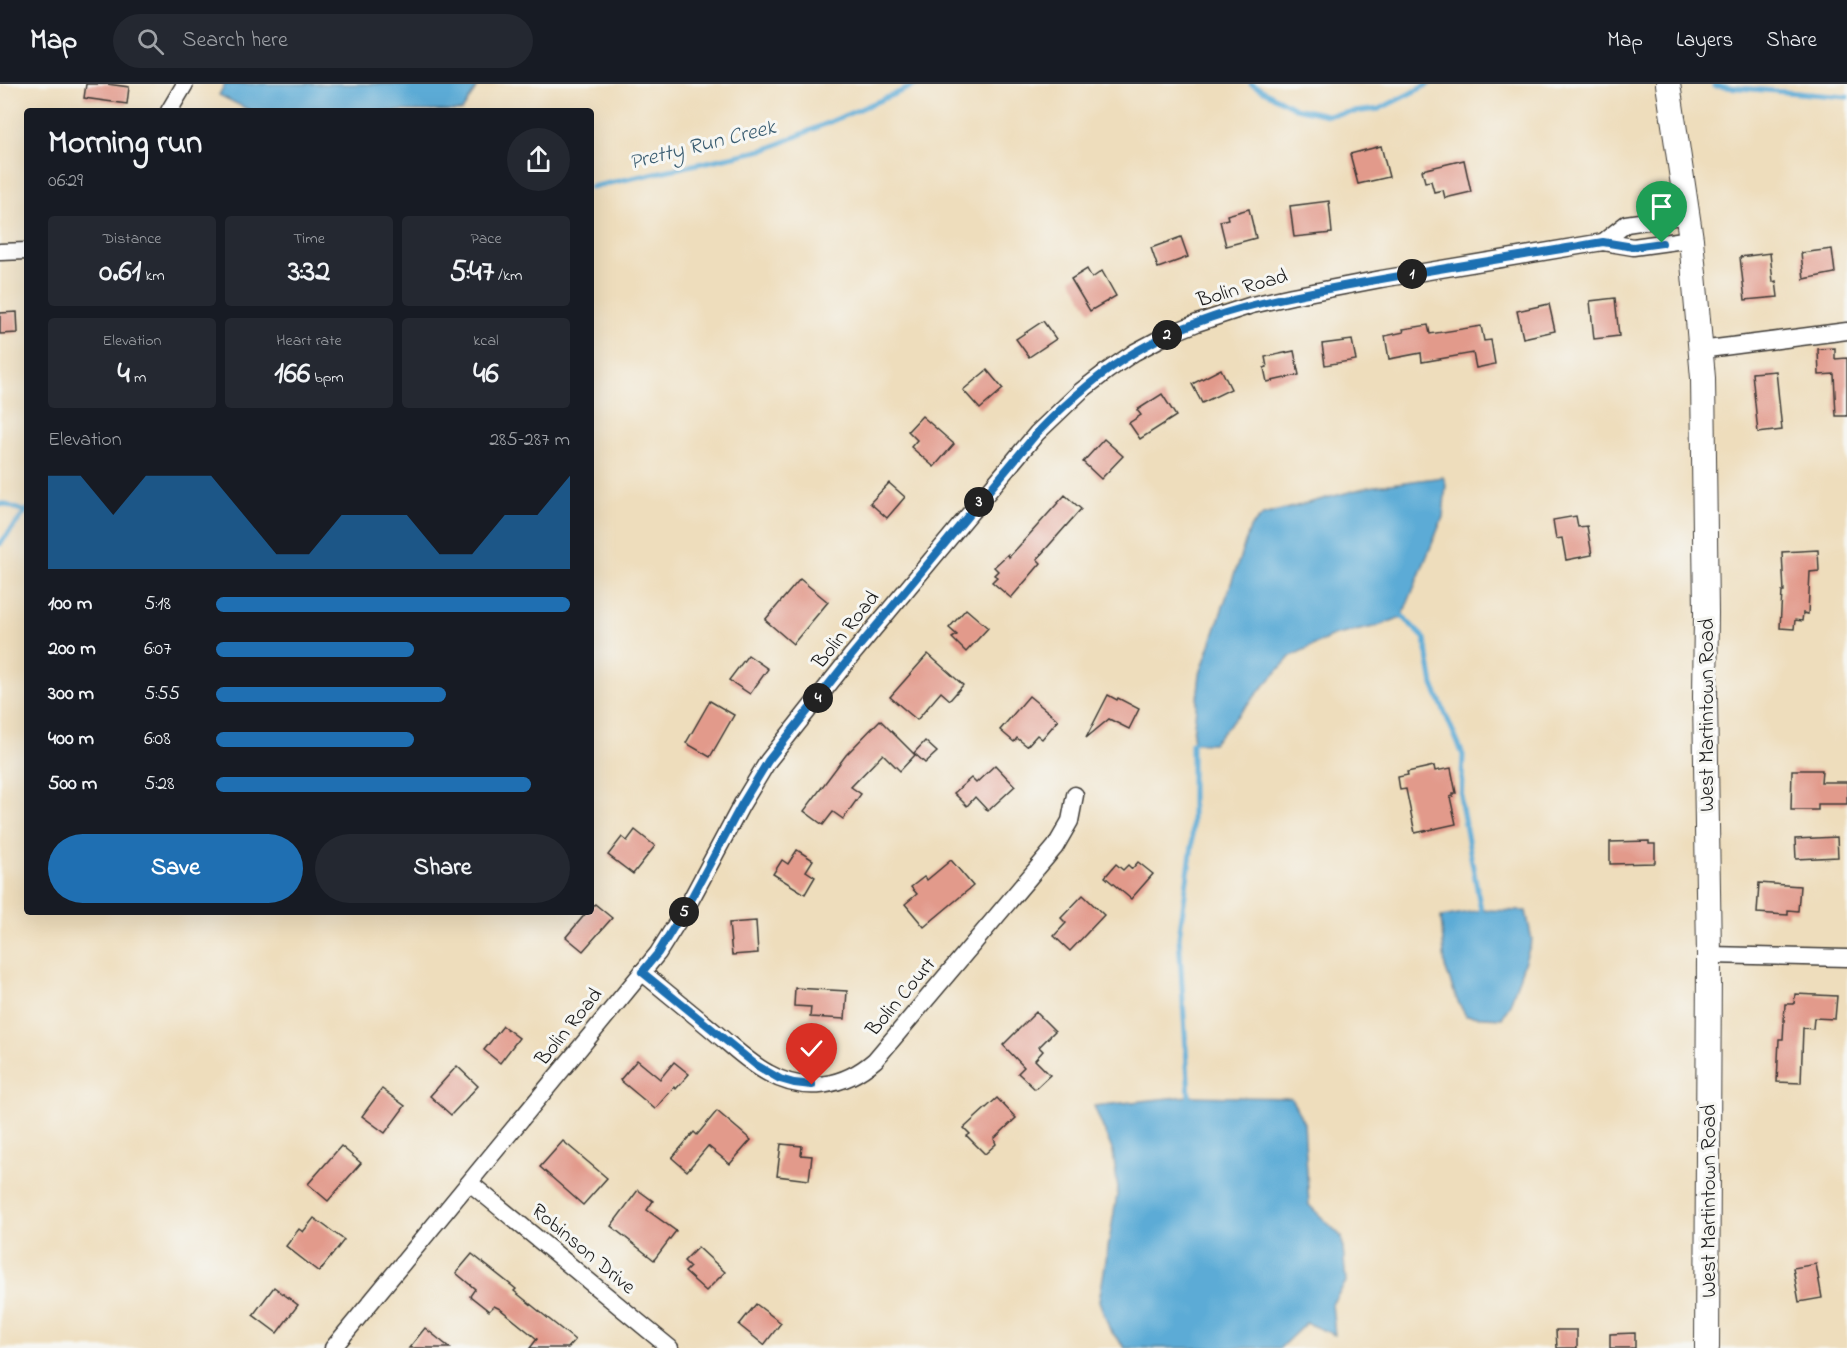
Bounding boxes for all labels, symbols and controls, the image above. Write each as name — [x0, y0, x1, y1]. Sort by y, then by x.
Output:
search box — [113, 14, 533, 68]
text: Map — [30, 21, 77, 62]
icon: search — [134, 25, 167, 58]
text: Search here — [182, 25, 288, 57]
text: Map — [1607, 26, 1643, 56]
text: Layers — [1676, 26, 1733, 56]
text: Share — [1766, 26, 1817, 56]
water label: Pretty Run Creek — [626, 112, 781, 180]
text: Morning run — [48, 120, 202, 168]
button: share — [507, 128, 570, 191]
text: 06:29 — [48, 167, 83, 196]
pin — [1636, 181, 1687, 243]
icon: arrive — [1645, 190, 1678, 223]
text: Distance — [103, 227, 161, 251]
text: Time — [293, 227, 325, 251]
text: Pace — [470, 227, 502, 251]
text: 0.61 — [99, 251, 141, 295]
text: 3:32 — [288, 251, 330, 295]
text: 5:47 — [450, 251, 494, 295]
pin: 1 — [1397, 259, 1427, 289]
street label: Bolin Road — [1193, 262, 1292, 316]
text: 1 — [1409, 262, 1415, 286]
text: km — [141, 264, 165, 288]
text: /km — [494, 264, 522, 288]
pin: 2 — [1152, 320, 1182, 350]
text: 2 — [1163, 323, 1171, 347]
text: Elevation — [103, 329, 161, 353]
text: Heart rate — [276, 329, 342, 353]
text: kcal — [473, 329, 499, 353]
text: 4 — [118, 353, 130, 397]
text: 166 — [274, 353, 310, 397]
text: 46 — [473, 353, 499, 397]
text: m — [130, 366, 146, 390]
text: bpm — [310, 366, 344, 390]
text: Elevation — [48, 426, 122, 455]
text: 285–287 m — [489, 426, 570, 455]
pin: 3 — [964, 487, 994, 517]
text: 3 — [976, 490, 982, 514]
street label: Bolin Road — [805, 585, 888, 677]
text: 100 m — [48, 590, 92, 619]
text: 5:18 — [144, 590, 171, 619]
street label: West Martintown Road — [1693, 618, 1723, 812]
text: 200 m — [48, 635, 96, 664]
text: 6:07 — [144, 635, 171, 664]
text: 300 m — [48, 680, 94, 709]
text: 5:55 — [144, 680, 180, 709]
pin: 4 — [803, 683, 833, 713]
text: 4 — [815, 686, 821, 710]
text: 400 m — [48, 725, 94, 754]
text: 6:08 — [144, 725, 171, 754]
text: 500 m — [48, 770, 97, 799]
text: 5:28 — [144, 770, 175, 799]
button: Save — [48, 834, 303, 903]
button: Share — [315, 834, 570, 903]
pin: 5 — [669, 897, 699, 927]
text: 5 — [679, 900, 689, 924]
street label: Bolin Court — [859, 951, 944, 1044]
street label: Bolin Road — [528, 982, 611, 1074]
pin — [786, 1023, 837, 1085]
icon: check — [795, 1032, 828, 1065]
street label: West Martintown Road — [1695, 1104, 1725, 1298]
street label: Robinson Drive — [524, 1197, 642, 1303]

